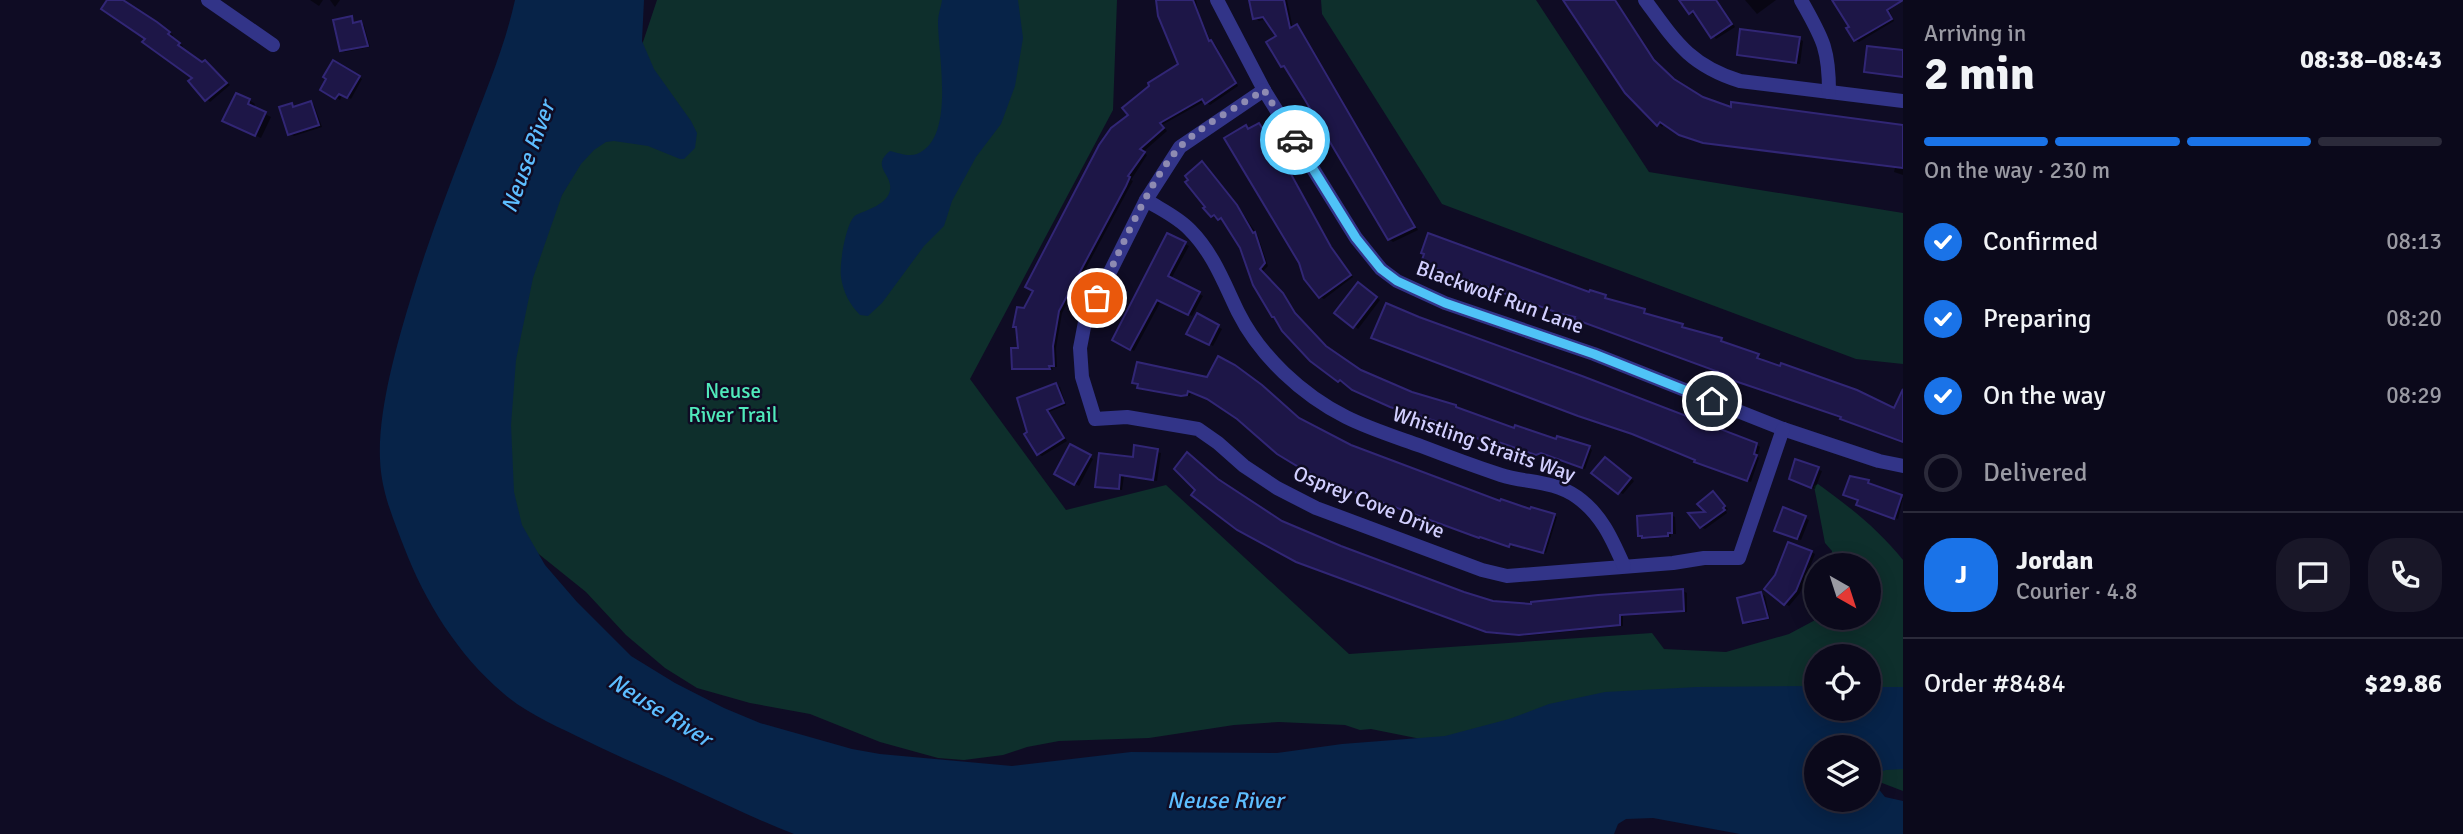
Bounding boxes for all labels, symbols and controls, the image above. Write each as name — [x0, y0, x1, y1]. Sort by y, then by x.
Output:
text: Arriving in — [1924, 19, 2026, 48]
text: 08:38–08:43 — [2300, 44, 2442, 76]
text: 2 min — [1924, 46, 2035, 102]
water label: Neuse River — [494, 94, 563, 217]
courier — [1260, 105, 1330, 175]
icon: car — [1276, 121, 1314, 159]
text: On the way · 230 m — [1924, 156, 2110, 185]
icon: check — [1924, 223, 1962, 261]
text: Confirmed — [1983, 226, 2098, 258]
text: 08:13 — [2386, 227, 2442, 256]
street label: Blackwolf Run Lane — [1413, 255, 1587, 339]
pin — [1067, 268, 1127, 328]
icon: bag — [1078, 279, 1116, 317]
icon: check — [1924, 300, 1962, 338]
text: Preparing — [1983, 303, 2091, 335]
text: 08:20 — [2386, 304, 2442, 333]
pin — [1682, 371, 1742, 431]
icon: check — [1924, 377, 1962, 415]
park label: Neuse River Trail — [688, 378, 778, 428]
text: On the way — [1983, 380, 2106, 412]
text: 08:29 — [2386, 381, 2442, 410]
icon: home — [1693, 382, 1731, 420]
street label: Whistling Straits Way — [1389, 400, 1579, 488]
text: Delivered — [1983, 457, 2088, 489]
street label: Osprey Cove Drive — [1290, 460, 1448, 544]
button: chat — [2276, 538, 2350, 612]
button: phone — [2368, 538, 2442, 612]
text: Jordan — [2016, 545, 2093, 577]
north arrow — [1804, 553, 1881, 630]
map controls — [1804, 553, 1881, 812]
text: J — [1955, 559, 1967, 591]
text: Courier · 4.8 — [2016, 577, 2137, 606]
button: locate — [1804, 644, 1881, 721]
water label: Neuse River — [603, 667, 720, 755]
text: Order #8484 — [1924, 668, 2065, 700]
text: $29.86 — [2364, 668, 2442, 700]
button: layers — [1804, 735, 1881, 812]
water label: Neuse River — [1167, 786, 1287, 815]

